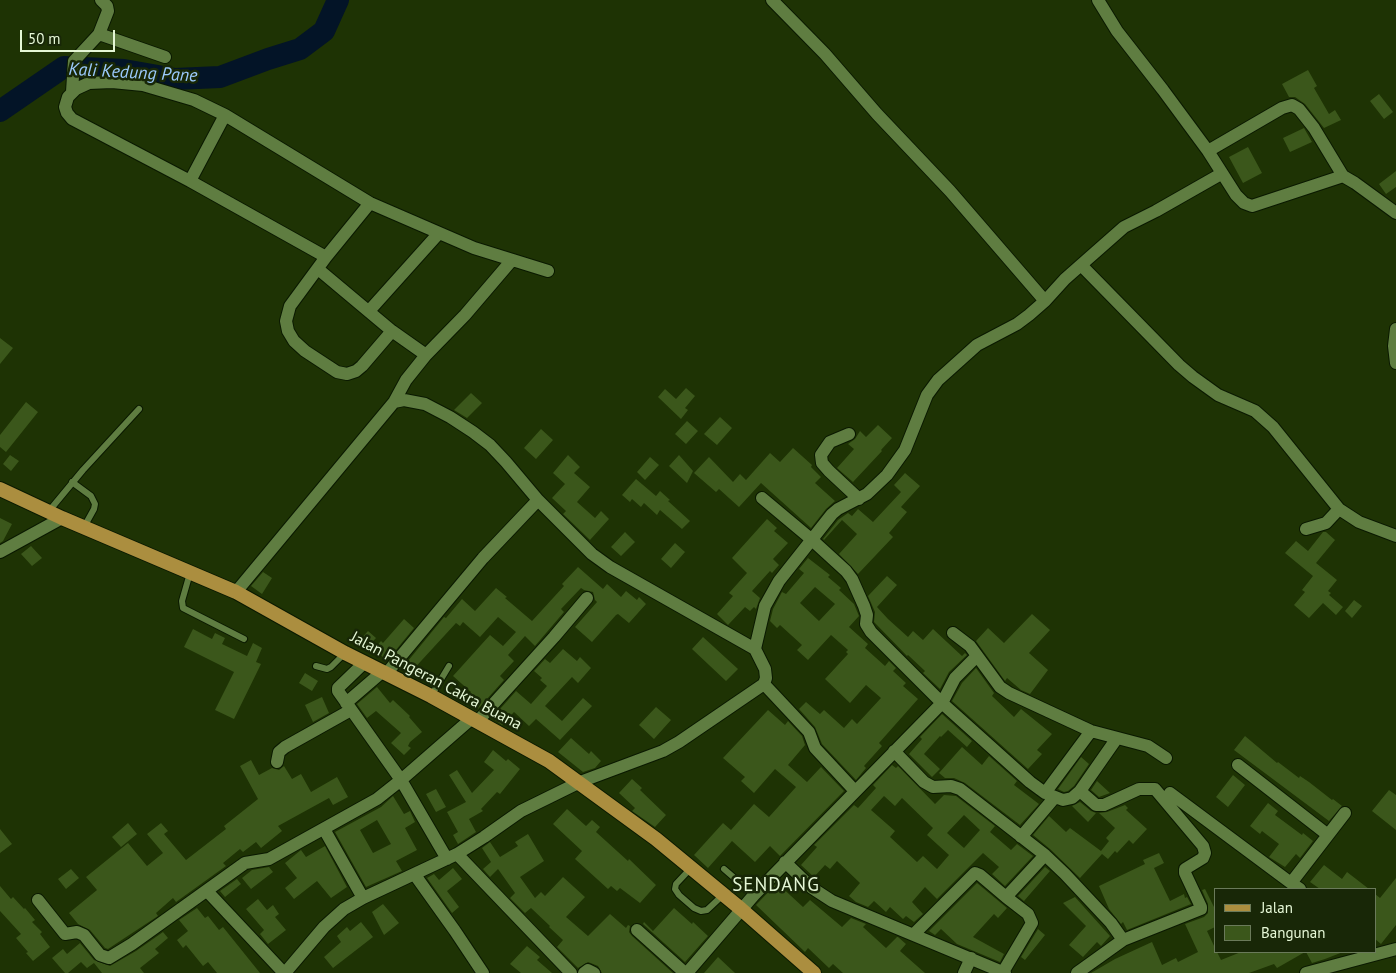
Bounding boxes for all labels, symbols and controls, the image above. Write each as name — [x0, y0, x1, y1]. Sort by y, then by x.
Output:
scale bar — [22, 20, 118, 52]
text: 50 m — [28, 29, 61, 48]
water label: Kali Kedung Pane — [68, 59, 198, 87]
street label: Jalan Pangeran Cakra Buana — [347, 628, 525, 734]
district label: SENDANG — [731, 875, 821, 897]
legend — [1214, 888, 1376, 953]
text: Jalan — [1261, 898, 1293, 917]
text: Bangunan — [1261, 923, 1325, 942]

